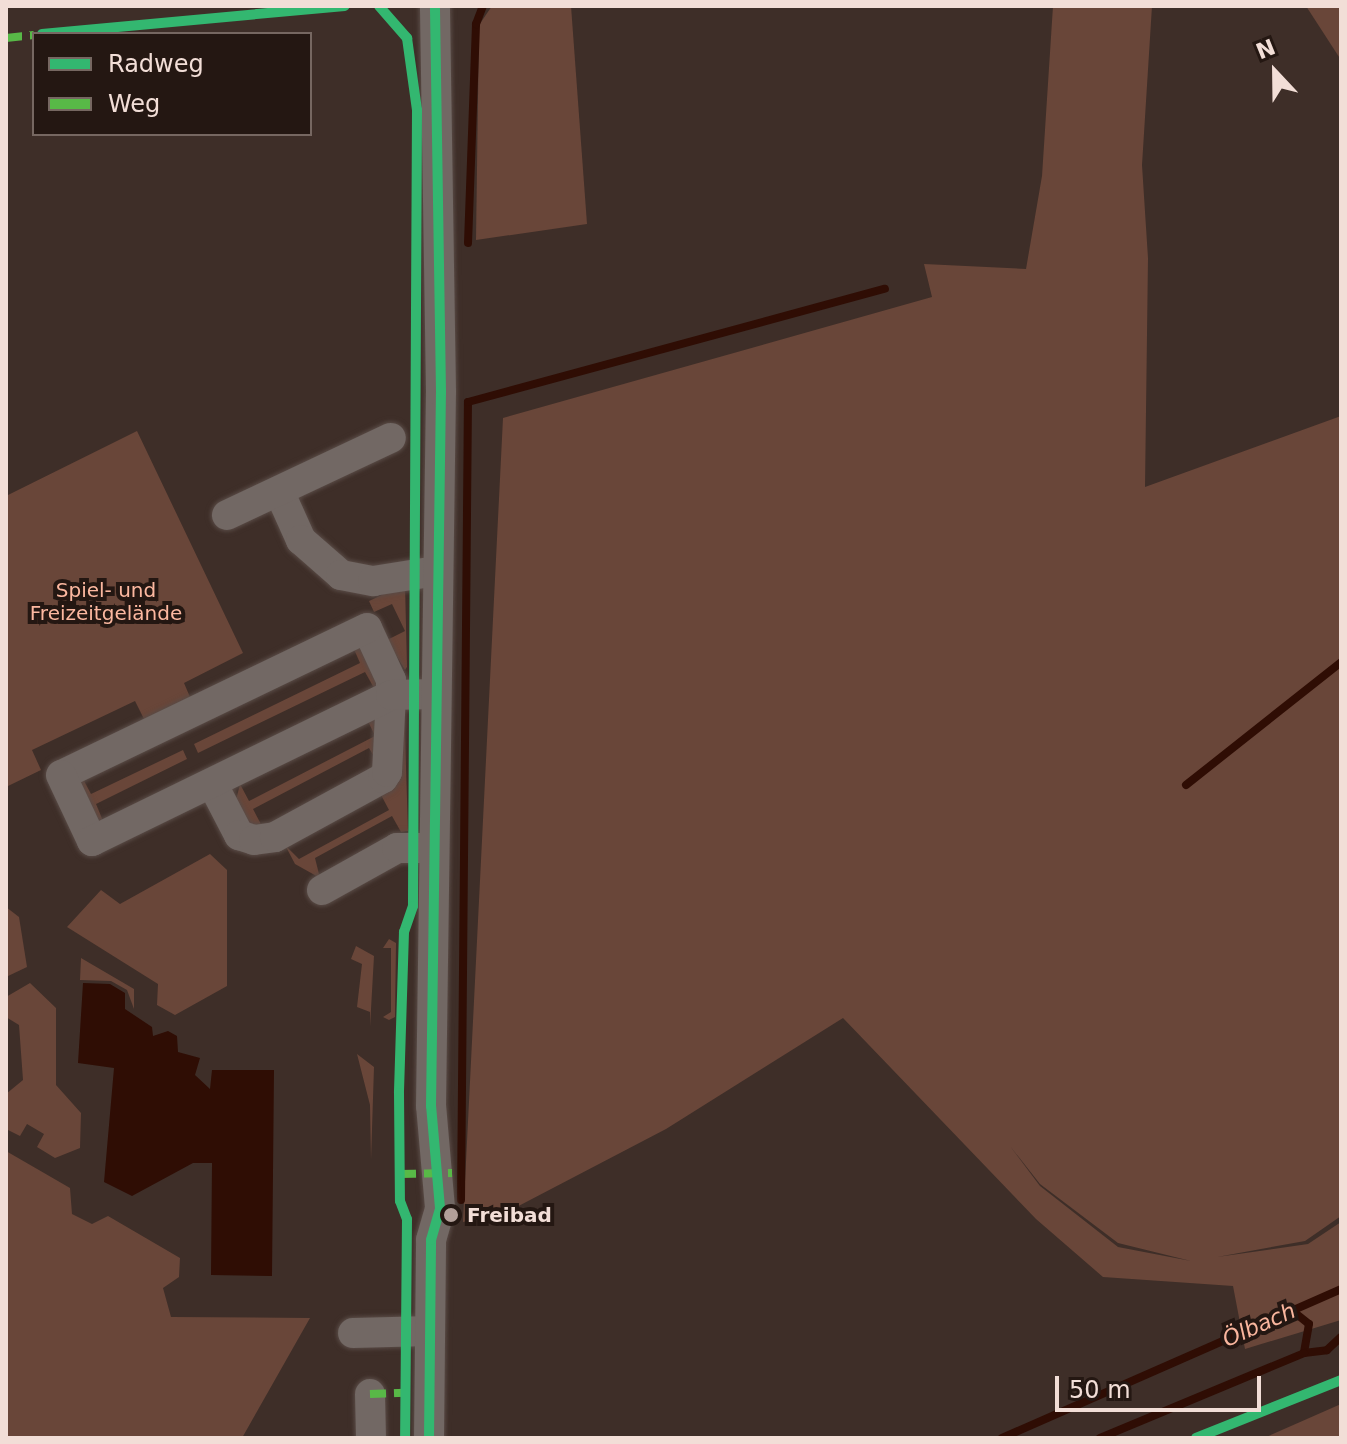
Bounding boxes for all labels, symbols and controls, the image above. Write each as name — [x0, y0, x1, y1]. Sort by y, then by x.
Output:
legend — [32, 32, 312, 136]
north arrow — [1235, 32, 1315, 112]
text: N — [1253, 34, 1279, 64]
text: Radweg — [108, 50, 204, 78]
text: Weg — [108, 90, 160, 118]
park label: Spiel- und Freizeitgelände — [30, 579, 182, 626]
place label: Freibad — [467, 1203, 552, 1227]
marker: Freibad — [442, 1206, 460, 1224]
water label: Ölbach — [1218, 1297, 1300, 1353]
scale bar — [1059, 1360, 1265, 1410]
text: 50 m — [1069, 1376, 1131, 1404]

